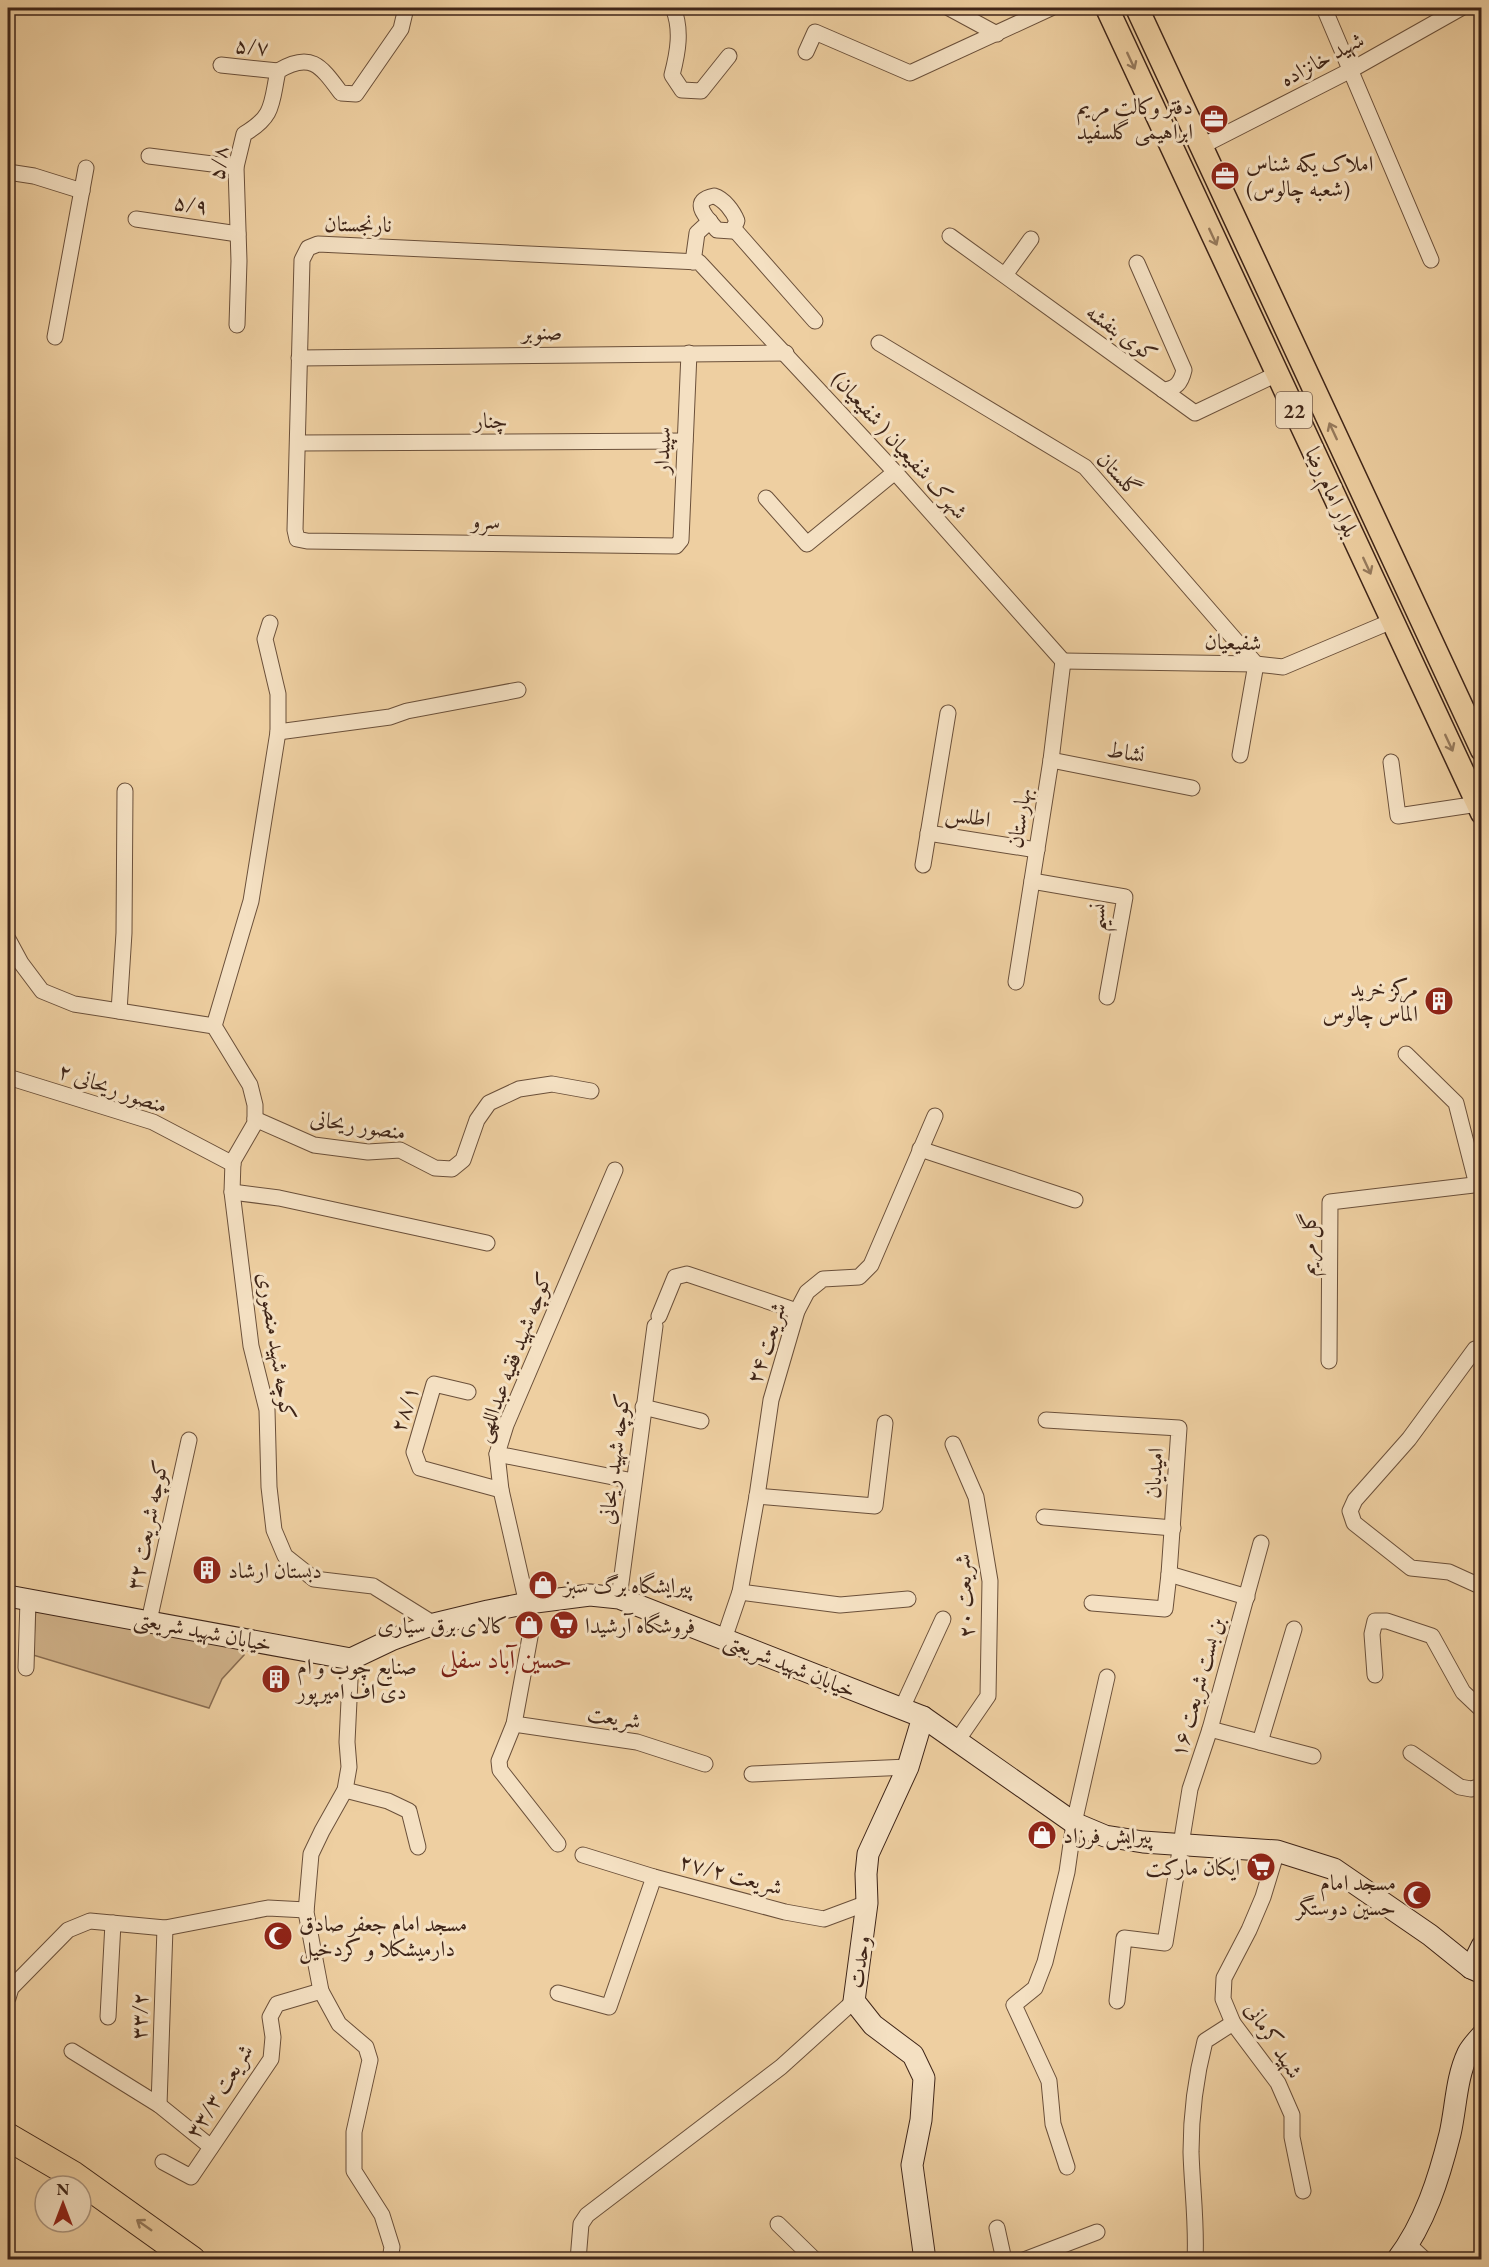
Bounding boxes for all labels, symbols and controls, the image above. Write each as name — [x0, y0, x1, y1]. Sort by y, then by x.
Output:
street label: شهید خانزاده — [1275, 25, 1369, 93]
street label: ۵/۷ — [234, 30, 270, 62]
one-way arrow — [1126, 51, 1138, 69]
place label: دفتر وکالت مریم ابراهیمی گلسفید — [1077, 92, 1193, 147]
office icon: دفتر وکالت مریم ابراهیمی گلسفید — [1198, 103, 1230, 135]
street label: ۵/۸ — [202, 144, 234, 182]
place label: املاک یکه شناس (شعبه چالوس) — [1246, 149, 1374, 204]
office icon: املاک یکه شناس (شعبه چالوس) — [1209, 160, 1241, 192]
street label: ۵/۹ — [172, 187, 210, 221]
street label: نارنجستان — [324, 209, 392, 239]
one-way arrow — [1208, 228, 1220, 246]
street label: کوی بنفشه — [1080, 297, 1164, 369]
street label: صنوبر — [519, 317, 563, 347]
street label: شهرک شفیعیان ( شفیعیان) — [826, 365, 974, 525]
road number: 22 — [1276, 392, 1312, 428]
street label: چنار — [472, 406, 508, 435]
one-way arrow — [1326, 422, 1338, 440]
street label: سپیدار — [647, 426, 678, 476]
street label: بلوار امام رضا — [1294, 442, 1366, 544]
street label: گلستان — [1090, 445, 1148, 503]
street label: سرو — [469, 506, 501, 536]
one-way arrow — [1361, 557, 1373, 575]
street label: شفیعیان — [1204, 627, 1262, 657]
street label: نشاط — [1105, 734, 1147, 770]
one-way arrow — [1444, 734, 1456, 752]
street label: بهارستان — [1000, 786, 1038, 850]
street label: اطلس — [943, 798, 993, 835]
street label: نسیم — [1081, 902, 1120, 933]
place label: مرکز خرید الماس چالوس — [1323, 974, 1418, 1029]
building icon: مرکز خرید الماس چالوس — [1423, 985, 1455, 1017]
street label: منصور ریحانی ۲ — [54, 1056, 172, 1120]
street label: منصور ریحانی — [308, 1103, 408, 1147]
street label: گل مریم — [1293, 1212, 1328, 1276]
street label: کوچه شهید فقیه عبداللهی — [467, 1268, 560, 1446]
street label: کوچه شهید منصوری — [250, 1270, 303, 1422]
street label: شریعت ۲۴ — [739, 1298, 793, 1388]
street label: ۲۸/۱ — [383, 1382, 425, 1436]
street label: کوچه شهید ریحانی — [592, 1392, 637, 1526]
street label: امیدیان — [1138, 1447, 1170, 1499]
street label: کوچه شریعت ۳۲ — [119, 1457, 176, 1593]
street label: شریعت ۲۰ — [947, 1553, 981, 1639]
building icon: دبستان ارشاد — [191, 1554, 223, 1586]
place label: دبستان ارشاد — [228, 1556, 322, 1585]
shop icon: پیرایشگاه برگ سبز — [527, 1569, 559, 1601]
place label: پیرایشگاه برگ سبز — [562, 1571, 693, 1602]
street label: خیابان شهید شریعتی — [132, 1603, 274, 1660]
shop icon: کالای برق سیاری — [513, 1609, 545, 1641]
supermarket icon: فروشگاه آرشیدا — [548, 1609, 580, 1641]
place label: کالای برق سیاری — [377, 1611, 508, 1640]
place label: فروشگاه آرشیدا — [585, 1611, 695, 1640]
street label: بن بست شریعت ۱۶ — [1163, 1614, 1231, 1760]
street label: خیابان شهید شریعتی — [720, 1625, 860, 1706]
district label: حسین آباد سفلی — [440, 1642, 572, 1678]
place label: صنایع چوب و ام دی اف امیرپور — [295, 1652, 417, 1708]
building icon: صنایع چوب و ام دی اف امیرپور — [260, 1663, 292, 1695]
street label: شریعت — [585, 1698, 643, 1736]
shop icon: پیرایش فرزاد — [1026, 1819, 1058, 1851]
place label: پیرایش فرزاد — [1063, 1821, 1154, 1852]
street label: شریعت ۲۷/۲ — [676, 1846, 786, 1902]
supermarket icon: ایکان مارکت — [1245, 1851, 1277, 1883]
place label: ایکان مارکت — [1145, 1853, 1240, 1882]
place label: مسجد امام حسین دوستگر — [1295, 1868, 1396, 1922]
mosque icon: مسجد امام حسین دوستگر — [1401, 1879, 1433, 1911]
place label: مسجد امام جعفر صادق دارمیشکلا و کردخیل — [299, 1909, 467, 1964]
mosque icon: مسجد امام جعفر صادق دارمیشکلا و کردخیل — [262, 1920, 294, 1952]
street label: وحدت — [841, 1934, 877, 1990]
street label: ۳۳/۲ — [124, 1992, 154, 2040]
street label: شهید کرمانی — [1238, 1996, 1310, 2084]
street label: شریعت ۳۳/۳ — [179, 2038, 259, 2144]
north arrow — [33, 2174, 93, 2234]
text: N — [57, 2179, 70, 2200]
one-way arrow — [137, 2219, 153, 2231]

